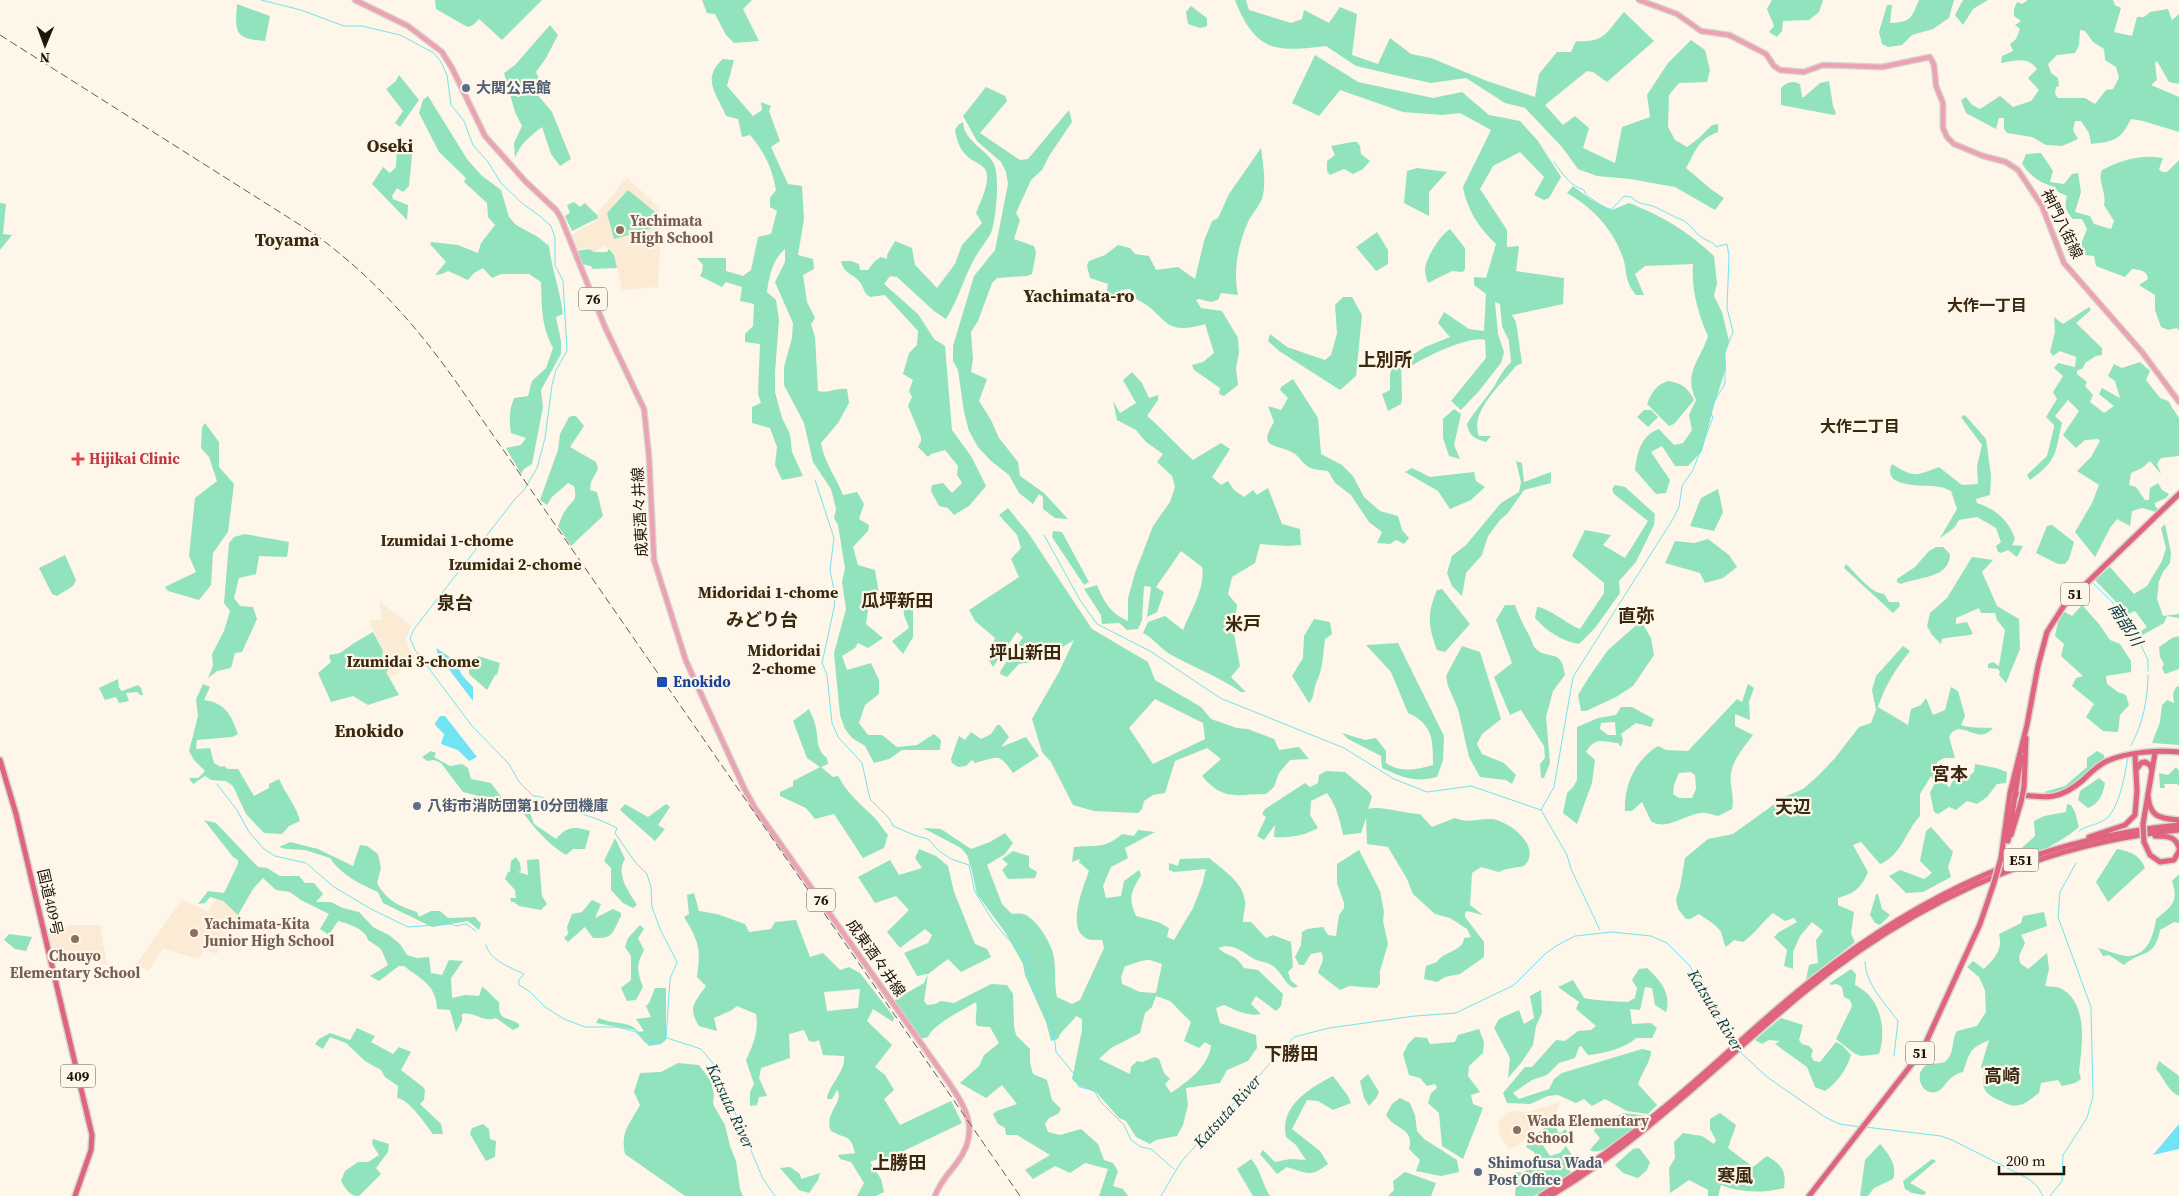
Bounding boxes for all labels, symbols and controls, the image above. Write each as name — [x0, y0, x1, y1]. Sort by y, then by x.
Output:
north arrow — [20, 20, 70, 70]
text: N — [39, 48, 50, 68]
place label: 大関公民館 — [476, 77, 551, 98]
marker: 大関公民館 — [460, 82, 472, 94]
district label: Oseki — [367, 133, 413, 158]
street label: 神門八街線 — [2037, 185, 2088, 262]
place label: Yachimata High School — [630, 210, 713, 248]
marker: Yachimata High School — [614, 224, 626, 236]
district label: Toyama — [255, 227, 320, 252]
district label: Yachimata-ro — [1024, 283, 1135, 308]
road number: 76 — [579, 288, 607, 310]
district label: 大作一丁目 — [1947, 294, 2027, 316]
district label: 上別所 — [1358, 347, 1412, 372]
district label: 大作二丁目 — [1820, 415, 1900, 437]
place label: Hijikai Clinic — [89, 448, 180, 469]
marker: Hijikai Clinic — [71, 452, 85, 466]
street label: 成東酒々井線 — [627, 467, 652, 558]
district label: Izumidai 1-chome — [380, 529, 514, 551]
district label: Izumidai 2-chome — [448, 553, 582, 575]
district label: Midoridai 1-chome — [698, 581, 838, 603]
road number: 51 — [2061, 582, 2089, 606]
district label: 瓜坪新田 — [861, 588, 933, 613]
district label: 泉台 — [437, 590, 473, 615]
water label: 南部川 — [2104, 598, 2149, 652]
district label: 直弥 — [1618, 603, 1655, 628]
district label: みどり台 — [726, 607, 798, 632]
district label: 米戸 — [1225, 611, 1261, 636]
district label: Midoridai 2-chome — [747, 639, 821, 679]
district label: 坪山新田 — [989, 640, 1061, 665]
district label: Izumidai 3-chome — [346, 650, 480, 672]
place label: Enokido — [673, 671, 731, 692]
marker: Enokido — [655, 675, 669, 689]
district label: Enokido — [334, 718, 404, 743]
district label: 宮本 — [1932, 761, 1968, 786]
district label: 天辺 — [1775, 794, 1811, 819]
place label: 八街市消防団第10分団機庫 — [427, 795, 608, 816]
marker: 八街市消防団第10分団機庫 — [411, 800, 423, 812]
road number: E51 — [2004, 848, 2038, 872]
street label: 国道409号 — [33, 867, 68, 937]
road number: 76 — [807, 888, 835, 912]
place label: Yachimata-Kita Junior High School — [203, 913, 335, 951]
street label: 成東酒々井線 — [842, 915, 911, 1001]
marker: Yachimata-Kita Junior High School — [188, 927, 200, 939]
marker: Chouyo Elementary School — [69, 933, 81, 945]
place label: Chouyo Elementary School — [10, 945, 140, 983]
water label: Katsuta River — [1682, 964, 1749, 1055]
district label: 下勝田 — [1264, 1041, 1318, 1066]
road number: 51 — [1906, 1042, 1934, 1064]
water label: Katsuta River — [701, 1059, 761, 1153]
district label: 高崎 — [1984, 1063, 2020, 1088]
road number: 409 — [60, 1064, 96, 1088]
water label: Katsuta River — [1187, 1069, 1266, 1153]
place label: Wada Elementary School — [1527, 1110, 1649, 1148]
marker: Wada Elementary School — [1511, 1124, 1523, 1136]
scale bar — [1999, 1144, 2064, 1176]
district label: 上勝田 — [872, 1150, 926, 1175]
text: 200 m — [2006, 1150, 2046, 1171]
place label: Shimofusa Wada Post Office — [1488, 1152, 1603, 1190]
district label: 寒風 — [1717, 1163, 1753, 1188]
marker: Shimofusa Wada Post Office — [1472, 1166, 1484, 1178]

